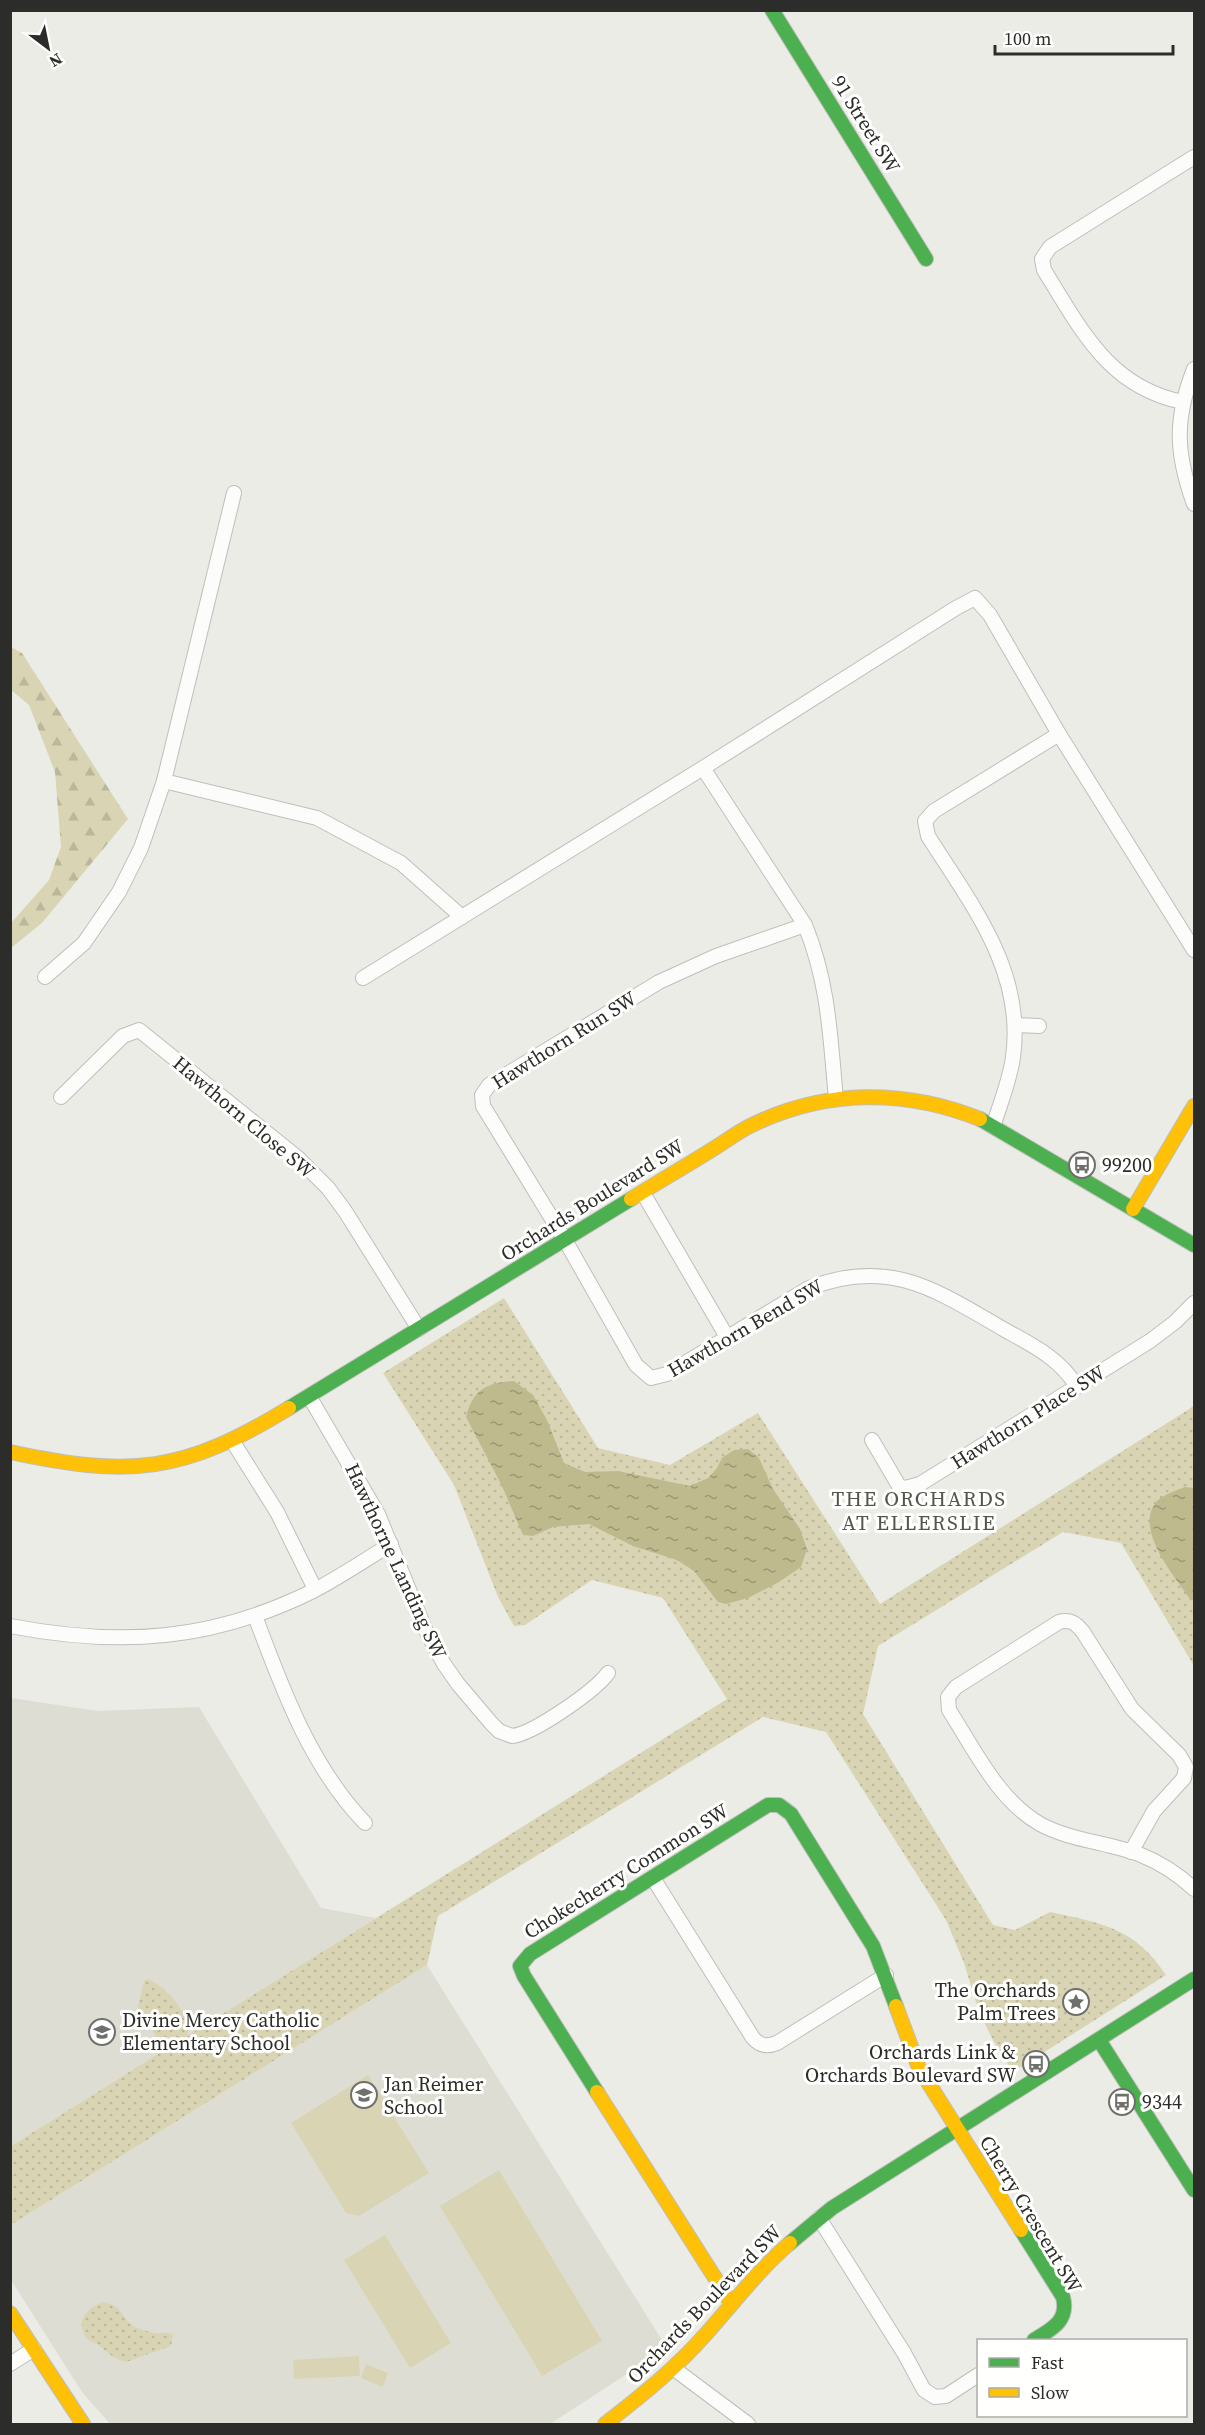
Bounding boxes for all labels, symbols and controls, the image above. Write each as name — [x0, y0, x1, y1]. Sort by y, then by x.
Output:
north arrow — [18, 18, 78, 78]
scale bar — [995, 18, 1174, 56]
text: 100 m — [1004, 26, 1051, 51]
text: N — [45, 48, 67, 73]
street label: 91 Street SW — [825, 70, 907, 179]
street label: Hawthorn Run SW — [486, 984, 642, 1096]
street label: Hawthorn Close SW — [167, 1049, 322, 1185]
street label: Orchards Boulevard SW — [495, 1132, 690, 1268]
bus stop icon: 99200 — [1067, 1150, 1097, 1180]
place label: 99200 — [1102, 1151, 1152, 1179]
street label: Hawthorn Bend SW — [662, 1272, 828, 1384]
street label: Hawthorn Place SW — [946, 1358, 1111, 1476]
street label: Hawthorne Landing SW — [338, 1459, 454, 1664]
district label: THE ORCHARDS AT ELLERSLIE — [831, 1484, 1007, 1537]
street label: Chokecherry Common SW — [518, 1796, 734, 1945]
place label: The Orchards Palm Trees — [935, 1976, 1056, 2027]
place icon: The Orchards Palm Trees — [1061, 1987, 1091, 2017]
place label: Divine Mercy Catholic Elementary School — [122, 2006, 320, 2057]
school or university icon: Divine Mercy Catholic Elementary School — [87, 2017, 117, 2047]
place label: Orchards Link & Orchards Boulevard SW — [805, 2038, 1017, 2089]
bus stop icon: Orchards Link & Orchards Boulevard SW — [1021, 2049, 1051, 2079]
place label: Jan Reimer School — [383, 2070, 484, 2121]
school or university icon: Jan Reimer School — [349, 2080, 379, 2110]
bus stop icon: 9344 — [1107, 2087, 1137, 2117]
place label: 9344 — [1142, 2088, 1182, 2116]
street label: Cherry Crescent SW — [973, 2130, 1089, 2298]
street label: Orchards Boulevard SW — [621, 2218, 788, 2390]
legend — [977, 2339, 1187, 2417]
text: Fast — [1031, 2350, 1064, 2375]
text: Slow — [1031, 2380, 1069, 2405]

